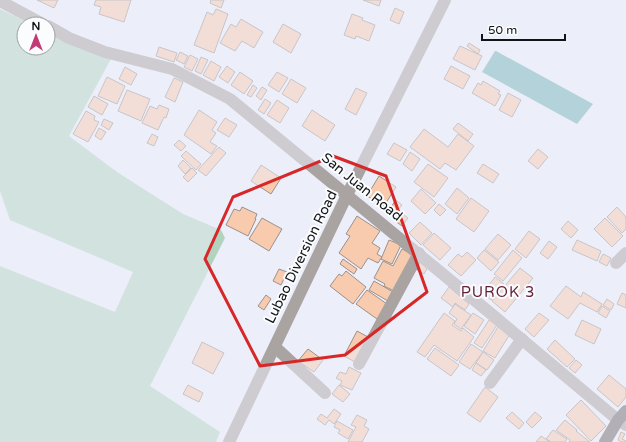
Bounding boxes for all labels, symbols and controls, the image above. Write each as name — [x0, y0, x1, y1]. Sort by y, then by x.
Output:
north arrow — [16, 16, 56, 56]
scale bar — [482, 16, 565, 42]
text: N — [32, 20, 40, 33]
text: 50 m — [488, 23, 517, 37]
street label: San Juan Road — [318, 149, 406, 225]
street label: Lubao Diversion Road — [261, 188, 341, 326]
district label: PUROK 3 — [461, 283, 535, 301]

